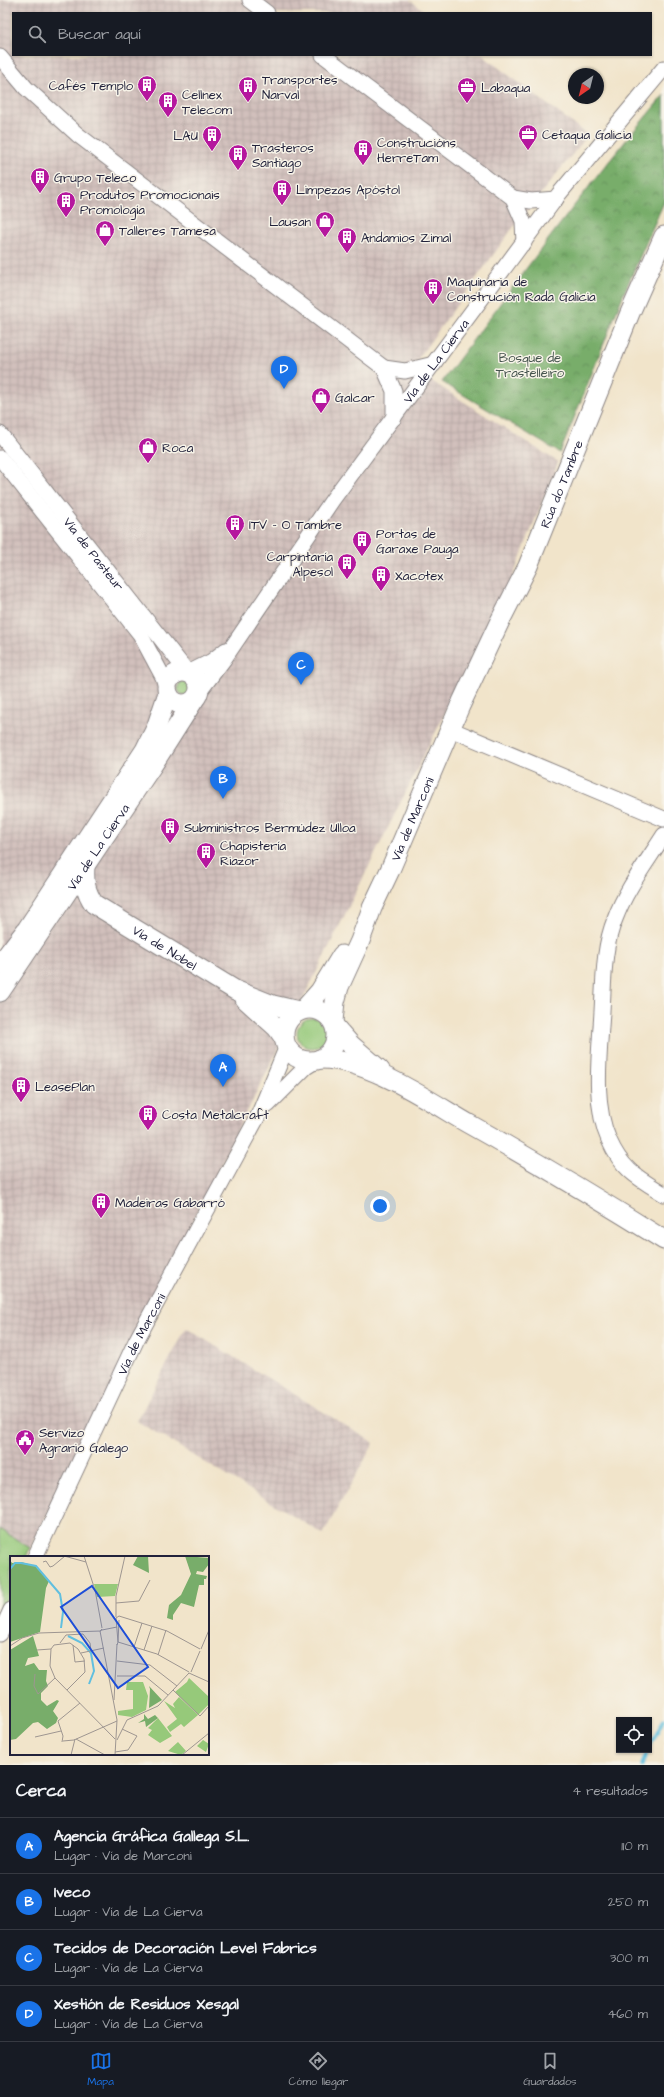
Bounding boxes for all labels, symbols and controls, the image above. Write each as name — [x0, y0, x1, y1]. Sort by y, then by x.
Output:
search box — [12, 12, 652, 56]
icon: search — [26, 23, 48, 45]
text: Buscar aquí — [58, 24, 140, 45]
north arrow — [568, 68, 604, 104]
place label: Transportes Narval — [262, 71, 338, 104]
building icon: Cafés Templo — [136, 74, 158, 102]
building icon: Transportes Narval — [237, 75, 259, 103]
office icon: Labaqua — [456, 76, 478, 104]
place label: Cafés Templo — [49, 77, 134, 95]
place label: Labaqua — [481, 79, 531, 97]
place label: Cellnex Telecom — [182, 86, 233, 119]
building icon: Cellnex Telecom — [157, 90, 179, 118]
office icon: Cetaqua Galicia — [517, 123, 539, 151]
building icon: LAU — [201, 124, 223, 152]
place label: Cetaqua Galicia — [542, 126, 632, 144]
place label: LAU — [173, 127, 198, 145]
place label: Construcións HerreTam — [377, 134, 457, 167]
building icon: Construcións HerreTam — [352, 138, 374, 166]
place label: Trasteros Santiago — [252, 139, 314, 173]
building icon: Trasteros Santiago — [227, 143, 249, 171]
building icon: Grupo Teleco — [29, 166, 51, 194]
place label: Grupo Teleco — [54, 169, 137, 187]
building icon: Limpezas Apóstol — [271, 178, 293, 206]
place label: Limpezas Apóstol — [296, 181, 400, 199]
place label: Produtos Promocionais Promología — [80, 186, 220, 220]
building icon: Produtos Promocionais Promología — [55, 190, 77, 218]
shop icon: Lausan — [314, 210, 336, 238]
place label: Lausan — [269, 213, 311, 231]
shop icon: Talleres Tamesa — [94, 219, 116, 247]
place label: Talleres Tamesa — [119, 222, 216, 240]
building icon: Andamios Zimal — [336, 226, 358, 254]
place label: Andamios Zimal — [361, 229, 451, 247]
place label: Maquinaria de Construción Rada Galicia — [447, 273, 596, 306]
building icon: Maquinaria de Construción Rada Galicia — [422, 277, 444, 305]
street label: Vía de La Cierva — [399, 315, 474, 407]
park label: Bosque de Trastelleiro — [496, 349, 565, 382]
pin: D — [271, 356, 297, 389]
shop icon: Galcar — [310, 386, 332, 414]
place label: Galcar — [335, 389, 375, 407]
shop icon: Roca — [137, 436, 159, 464]
street label: Rúa do Tambre — [536, 437, 588, 531]
place label: Roca — [162, 439, 194, 457]
building icon: ITV - O Tambre — [224, 513, 246, 541]
street label: Vía de Pasteur — [59, 514, 128, 594]
place label: ITV - O Tambre — [249, 516, 342, 534]
place label: Portas de Garaxe Pauga — [376, 525, 459, 559]
building icon: Portas de Garaxe Pauga — [351, 529, 373, 557]
place label: Carpintaría Alpesol — [267, 548, 333, 581]
building icon: Carpintaría Alpesol — [336, 552, 358, 580]
building icon: Xacotex — [370, 564, 392, 592]
place label: Xacotex — [395, 567, 444, 585]
pin: C — [288, 652, 314, 685]
pin: B — [210, 766, 236, 799]
street label: Vía de Marconi — [387, 774, 439, 864]
street label: Vía de La Cierva — [63, 800, 134, 894]
building icon: Subministros Bermúdez Ulloa — [159, 816, 181, 844]
place label: Subministros Bermúdez Ulloa — [184, 819, 356, 837]
place label: Chapistería Riazor — [220, 837, 286, 870]
building icon: Chapistería Riazor — [195, 841, 217, 869]
street label: Vía de Nobel — [129, 921, 200, 975]
pin: A — [210, 1054, 236, 1087]
building icon: LeasePlan — [10, 1075, 32, 1103]
place label: LeasePlan — [35, 1078, 95, 1096]
building icon: Costa Metalcraft — [137, 1103, 159, 1131]
place label: Costa Metalcraft — [162, 1106, 270, 1124]
building icon: Madeiras Gabarró — [90, 1191, 112, 1219]
place label: Madeiras Gabarró — [115, 1194, 225, 1212]
your location — [370, 1196, 390, 1216]
street label: Vía de Marconi — [113, 1290, 170, 1378]
place label: Servizo Agrario Galego — [39, 1424, 129, 1458]
public building icon: Servizo Agrario Galego — [14, 1428, 36, 1456]
inset map — [10, 1556, 209, 1755]
map controls — [616, 1717, 652, 1753]
button: locate — [616, 1717, 652, 1753]
text: Cerca — [16, 1779, 66, 1803]
text: 4 resultados — [572, 1782, 648, 1800]
text: Agencia Gráfica Gallega S.L. — [54, 1826, 249, 1847]
text: A — [25, 1837, 33, 1855]
text: 110 m — [621, 1837, 648, 1855]
text: Lugar · Vía de Marconi — [54, 1847, 192, 1865]
text: Iveco — [54, 1882, 90, 1903]
text: B — [24, 1893, 34, 1911]
text: 250 m — [608, 1893, 648, 1911]
text: Lugar · Vía de La Cierva — [54, 1903, 203, 1921]
text: Tecidos de Decoración Level Fabrics — [54, 1938, 317, 1959]
text: C — [24, 1949, 34, 1967]
text: 300 m — [610, 1949, 648, 1967]
text: Lugar · Vía de La Cierva — [54, 1959, 203, 1977]
text: Xestión de Residuos Xesgal — [54, 1994, 239, 2015]
text: D — [25, 2005, 33, 2023]
text: 460 m — [607, 2005, 648, 2023]
text: Lugar · Vía de La Cierva — [54, 2015, 203, 2033]
tab: Mapa — [87, 2050, 114, 2089]
tab: Cómo llegar — [289, 2050, 348, 2089]
tab: Guardados — [523, 2050, 577, 2089]

